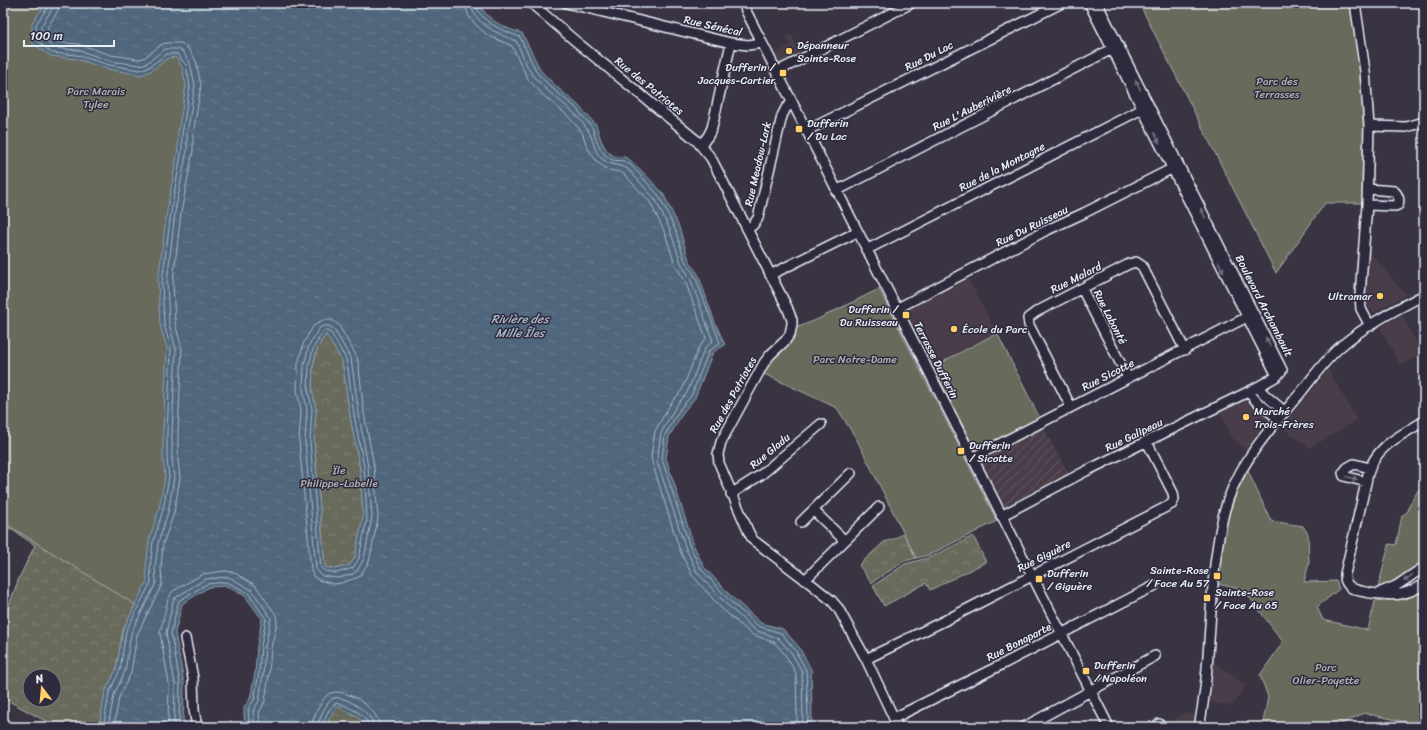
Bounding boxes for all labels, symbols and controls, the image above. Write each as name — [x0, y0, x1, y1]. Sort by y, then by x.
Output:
street label: Rue Sénécal — [682, 10, 745, 42]
scale bar — [24, 22, 114, 48]
text: 100 m — [30, 25, 63, 47]
street label: Rue Du Lac — [901, 35, 957, 76]
place label: Dépanneur Sainte-Rose — [797, 36, 856, 68]
marker: Dépanneur Sainte-Rose — [784, 46, 794, 56]
street label: Rue des Patriotes — [610, 52, 688, 120]
place label: Dufferin / Jacques-Cartier — [697, 58, 777, 90]
marker: Dufferin / Jacques-Cartier — [778, 68, 788, 78]
park label: Parc des Terrasses — [1254, 72, 1301, 104]
one-way arrow — [1135, 79, 1142, 90]
street label: Rue L'Auberivière — [929, 80, 1015, 136]
park label: Parc Marais Tylee — [67, 82, 126, 114]
place label: Dufferin / Du Lac — [807, 114, 848, 146]
street label: Rue Meadow-Lark — [739, 120, 777, 208]
marker: Dufferin / Du Lac — [794, 124, 804, 134]
one-way arrow — [1153, 132, 1160, 144]
street label: Rue de la Montagne — [956, 137, 1049, 197]
street label: Rue Du Ruisseau — [992, 200, 1072, 252]
one-way arrow — [1200, 207, 1207, 219]
street label: Boulevard Archambault — [1230, 251, 1298, 361]
street label: Rue Malard — [1047, 257, 1106, 299]
one-way arrow — [1218, 261, 1225, 272]
street label: Rue Labonté — [1088, 286, 1132, 348]
place label: Ultramar — [1328, 287, 1373, 306]
marker: Ultramar — [1375, 291, 1385, 301]
place label: Dufferin / Du Ruisseau — [840, 300, 900, 332]
water label: Rivière des Mille Îles — [491, 308, 550, 344]
marker: Dufferin / Du Ruisseau — [901, 310, 911, 320]
street label: Terrasse Dufferin — [908, 318, 964, 402]
place label: École du Parc — [962, 320, 1028, 339]
marker: École du Parc — [949, 324, 959, 334]
one-way arrow — [1265, 336, 1272, 347]
park label: Parc Notre-Dame — [813, 350, 897, 369]
street label: Rue des Patriotes — [704, 353, 762, 437]
street label: Rue Sicotte — [1078, 353, 1138, 396]
place label: Marché Trois-Frères — [1254, 402, 1315, 434]
marker: Marché Trois-Frères — [1241, 412, 1251, 422]
street label: Rue Galipeau — [1102, 413, 1166, 457]
street label: Rue Gladu — [745, 428, 795, 474]
place label: Dufferin / Sicotte — [969, 436, 1013, 468]
marker: Dufferin / Sicotte — [956, 446, 966, 456]
park label: Ïle Philippe-Labelle — [300, 461, 378, 493]
one-way arrow — [1346, 476, 1358, 482]
street label: Rue Giguère — [1014, 534, 1075, 578]
place label: Sainte-Rose / Face Au 57 — [1146, 561, 1210, 593]
place label: Dufferin / Giguère — [1047, 564, 1093, 596]
marker: Sainte-Rose / Face Au 57 — [1212, 571, 1222, 581]
marker: Dufferin / Giguère — [1034, 574, 1044, 584]
one-way arrow — [1402, 574, 1413, 582]
place label: Sainte-Rose / Face Au 65 — [1215, 583, 1278, 615]
marker: Sainte-Rose / Face Au 65 — [1202, 593, 1212, 603]
street label: Rue Bonaparte — [983, 617, 1056, 667]
place label: Dufferin / Napoléon — [1094, 656, 1147, 688]
park label: Parc Olier-Payette — [1293, 658, 1360, 690]
marker: Dufferin / Napoléon — [1081, 666, 1091, 676]
north arrow — [22, 668, 62, 708]
text: N — [32, 669, 46, 689]

